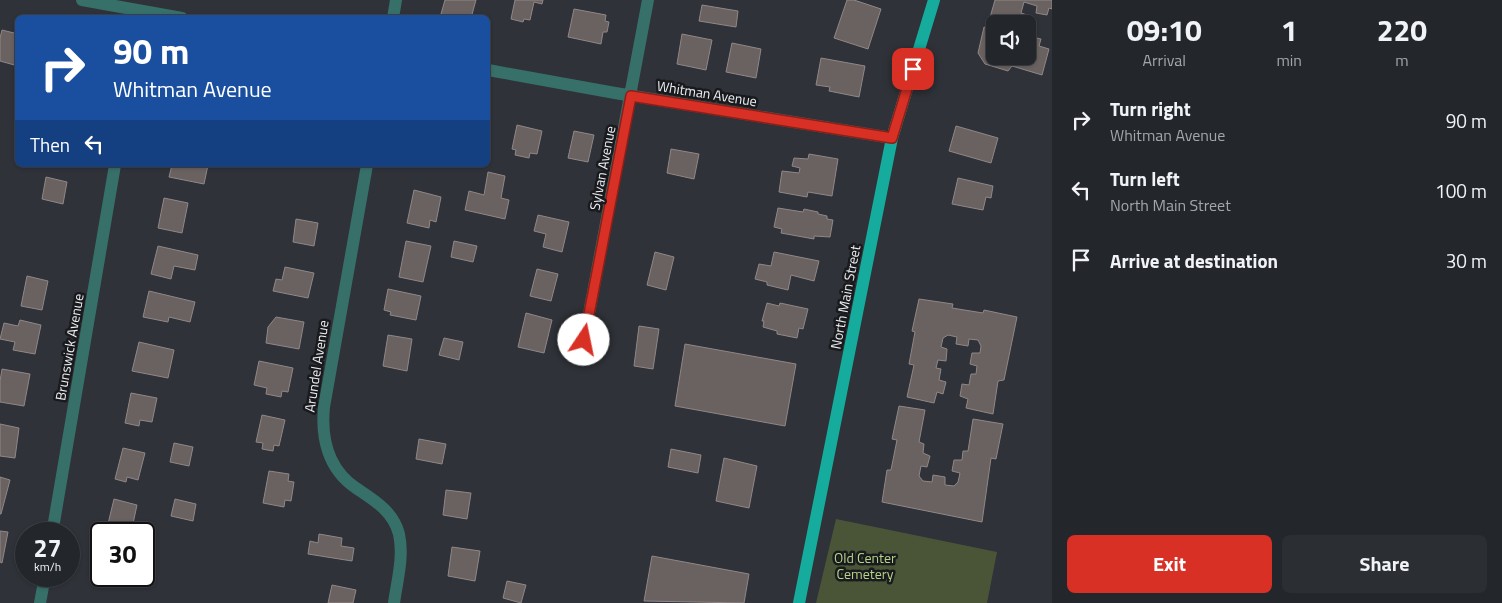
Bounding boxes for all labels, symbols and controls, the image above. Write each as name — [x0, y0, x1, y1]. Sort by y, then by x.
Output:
text: 09:10 — [1127, 7, 1202, 53]
text: 1 — [1281, 7, 1298, 53]
text: 220 — [1377, 7, 1427, 53]
map controls — [986, 15, 1036, 65]
button: sound — [986, 15, 1036, 65]
text: 90 m — [113, 24, 189, 78]
icon: right — [30, 35, 95, 100]
pin — [892, 48, 934, 90]
text: Arrival — [1143, 48, 1186, 72]
text: min — [1276, 48, 1302, 72]
text: m — [1395, 48, 1409, 72]
icon: arrive — [899, 55, 927, 83]
text: Whitman Avenue — [113, 72, 272, 106]
street label: Whitman Avenue — [655, 75, 759, 111]
text: Turn right — [1110, 94, 1191, 123]
icon: right — [1067, 106, 1095, 134]
text: 90 m — [1446, 106, 1487, 135]
text: Whitman Avenue — [1110, 123, 1225, 147]
street label: Sylvan Avenue — [584, 124, 620, 212]
text: Then — [30, 130, 70, 159]
icon: left — [80, 130, 108, 158]
text: Turn left — [1110, 164, 1180, 193]
icon: left — [1067, 176, 1095, 204]
text: 100 m — [1435, 176, 1487, 205]
text: North Main Street — [1110, 193, 1231, 217]
street label: North Main Street — [825, 243, 865, 351]
icon: arrive — [1067, 246, 1095, 274]
text: Arrive at destination — [1110, 246, 1278, 275]
text: 30 m — [1446, 246, 1487, 275]
street label: Brunswick Avenue — [49, 292, 89, 402]
position arrow — [557, 313, 609, 365]
street label: Arundel Avenue — [298, 319, 334, 413]
speed limit sign: 30 — [90, 522, 155, 587]
text: 27 — [33, 529, 62, 567]
button: Exit — [1067, 535, 1272, 593]
button: Share — [1282, 535, 1487, 593]
park label: Old Center Cemetery — [834, 547, 896, 584]
text: km/h — [34, 557, 61, 576]

